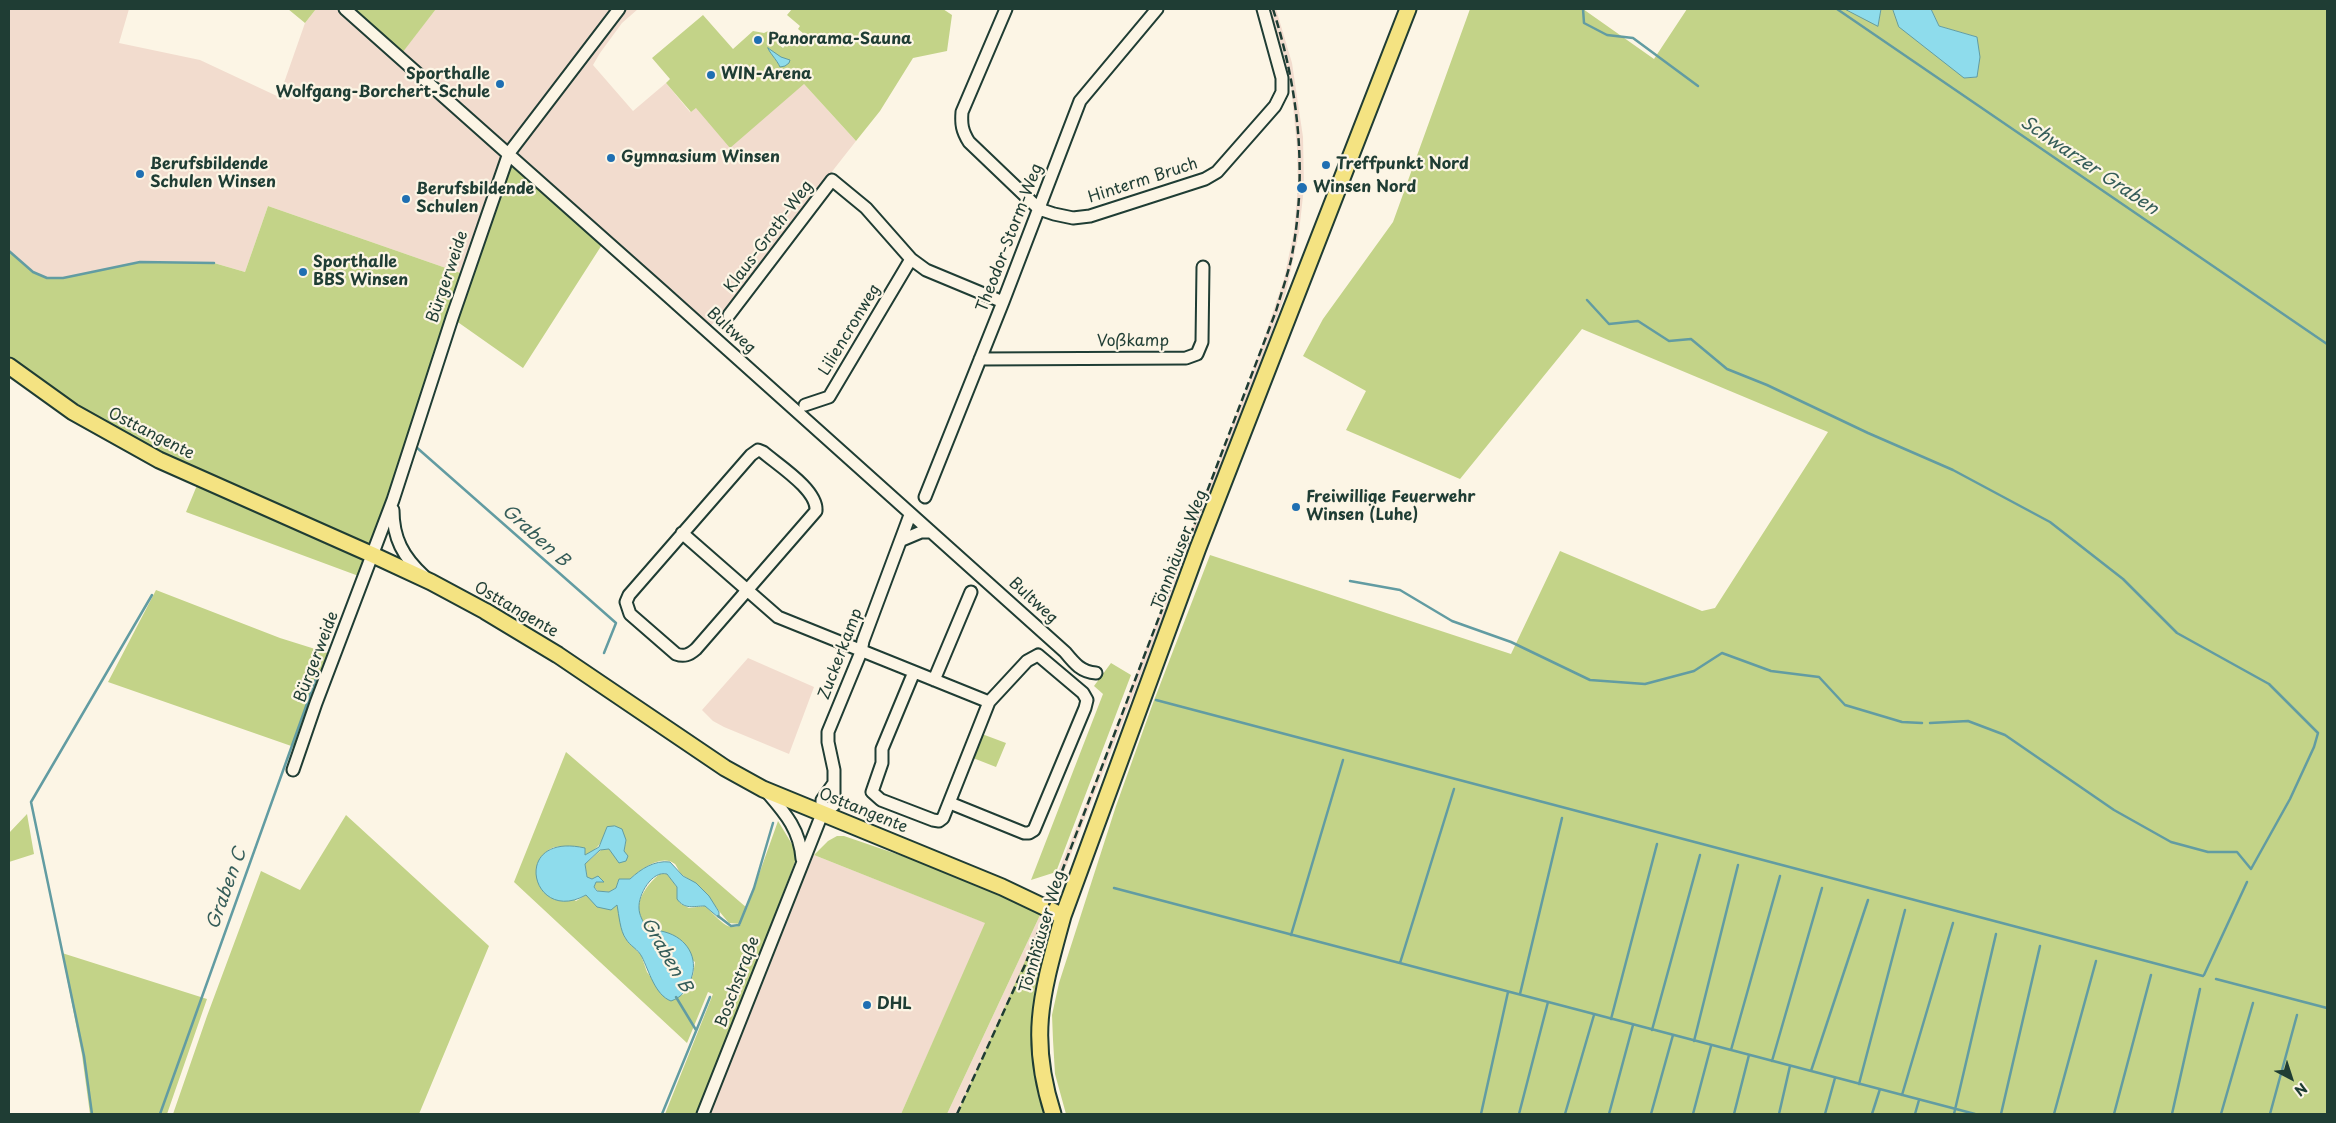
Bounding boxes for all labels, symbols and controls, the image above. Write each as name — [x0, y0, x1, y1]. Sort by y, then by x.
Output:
place label: Panorama-Sauna — [768, 30, 912, 50]
marker: Panorama-Sauna — [752, 34, 764, 46]
place label: Sporthalle Wolfgang-Borchert-Schule — [276, 65, 490, 103]
place label: WIN-Arena — [721, 65, 812, 85]
marker: WIN-Arena — [705, 69, 717, 81]
marker: Sporthalle Wolfgang-Borchert-Schule — [494, 78, 506, 90]
water label: Schwarzer Graben — [2016, 112, 2162, 220]
place label: Gymnasium Winsen — [621, 148, 780, 168]
marker: Gymnasium Winsen — [605, 152, 617, 164]
street label: Hinterm Bruch — [1086, 154, 1200, 208]
place label: Berufsbildende Schulen Winsen — [150, 155, 276, 193]
place label: Treffpunkt Nord — [1336, 155, 1469, 175]
marker: Treffpunkt Nord — [1320, 159, 1332, 171]
street label: Theodor-Storm-Weg — [973, 161, 1047, 315]
marker: Berufsbildende Schulen Winsen — [134, 168, 146, 180]
street label: Klaus-Groth-Weg — [721, 177, 817, 297]
place label: Winsen Nord — [1313, 178, 1416, 198]
place label: Berufsbildende Schulen — [416, 180, 534, 218]
marker: Winsen Nord — [1295, 181, 1309, 195]
marker: Berufsbildende Schulen — [400, 193, 412, 205]
street label: Bürgerweide — [423, 228, 473, 326]
place label: Sporthalle BBS Winsen — [313, 253, 408, 291]
marker: Sporthalle BBS Winsen — [297, 266, 309, 278]
street label: Liliencronweg — [815, 281, 885, 379]
street label: Bultweg — [702, 304, 760, 358]
street label: Voßkamp — [1097, 332, 1169, 352]
street label: Osttangente — [105, 404, 197, 464]
street label: Tönnhäuser Weg — [1148, 487, 1212, 613]
place label: Freiwillige Feuerwehr Winsen (Luhe) — [1306, 488, 1476, 526]
water label: Graben B — [497, 500, 573, 572]
marker: Freiwillige Feuerwehr Winsen (Luhe) — [1290, 501, 1302, 513]
street label: Bultweg — [1004, 574, 1062, 628]
street label: Osttangente — [470, 578, 562, 642]
street label: Zuckerkamp — [815, 606, 867, 702]
street label: Bürgerweide — [291, 609, 343, 705]
street label: Osttangente — [816, 784, 910, 838]
water label: Graben C — [202, 846, 252, 932]
street label: Tönnhäuser Weg — [1016, 868, 1070, 996]
water label: Graben B — [636, 914, 696, 996]
street label: Boschstraße — [712, 934, 764, 1030]
place label: DHL — [877, 995, 912, 1015]
marker: DHL — [861, 999, 873, 1011]
north arrow — [2266, 1053, 2316, 1103]
text: N — [2290, 1078, 2312, 1101]

